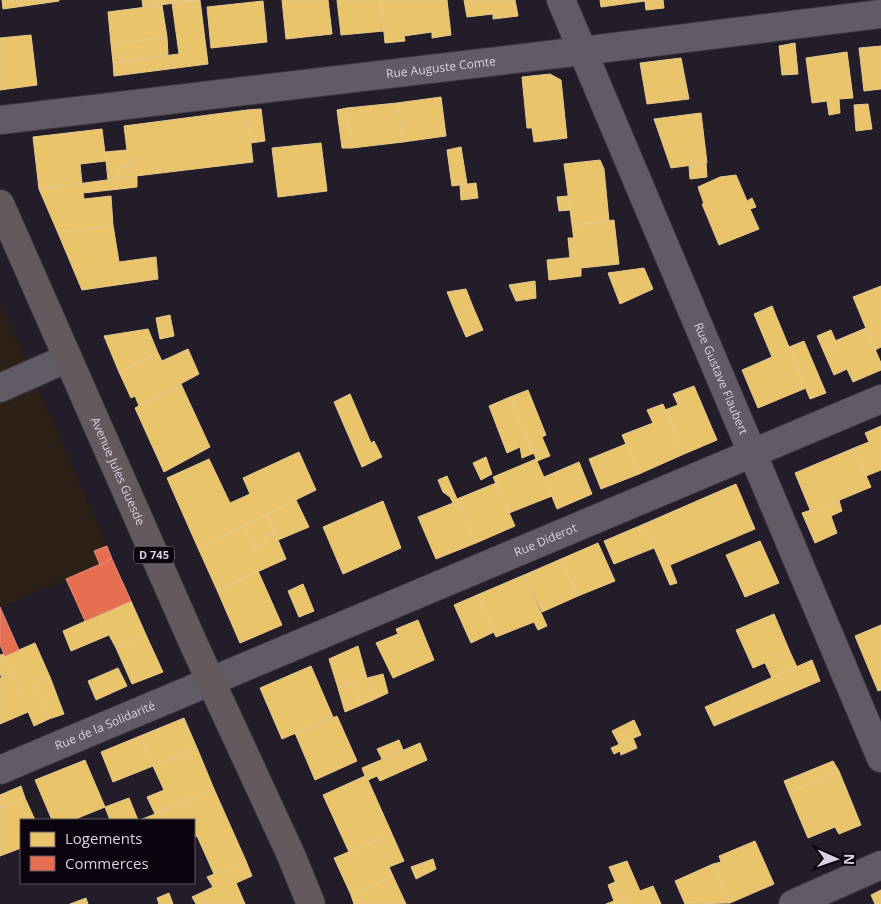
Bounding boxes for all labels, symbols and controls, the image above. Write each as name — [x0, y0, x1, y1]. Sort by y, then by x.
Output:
street label: Rue Auguste Comte — [385, 52, 497, 82]
street label: Rue Gustave Flaubert — [690, 320, 752, 437]
street label: Avenue Jules Guesde — [87, 414, 150, 528]
street label: Rue Diderot — [511, 519, 580, 561]
road number: D 745 — [134, 546, 174, 564]
street label: Rue de la Solidarité — [52, 696, 158, 754]
legend — [20, 819, 195, 884]
text: Logements — [65, 828, 142, 848]
north arrow — [811, 834, 861, 884]
text: Commerces — [65, 853, 149, 873]
text: N — [840, 853, 859, 865]

